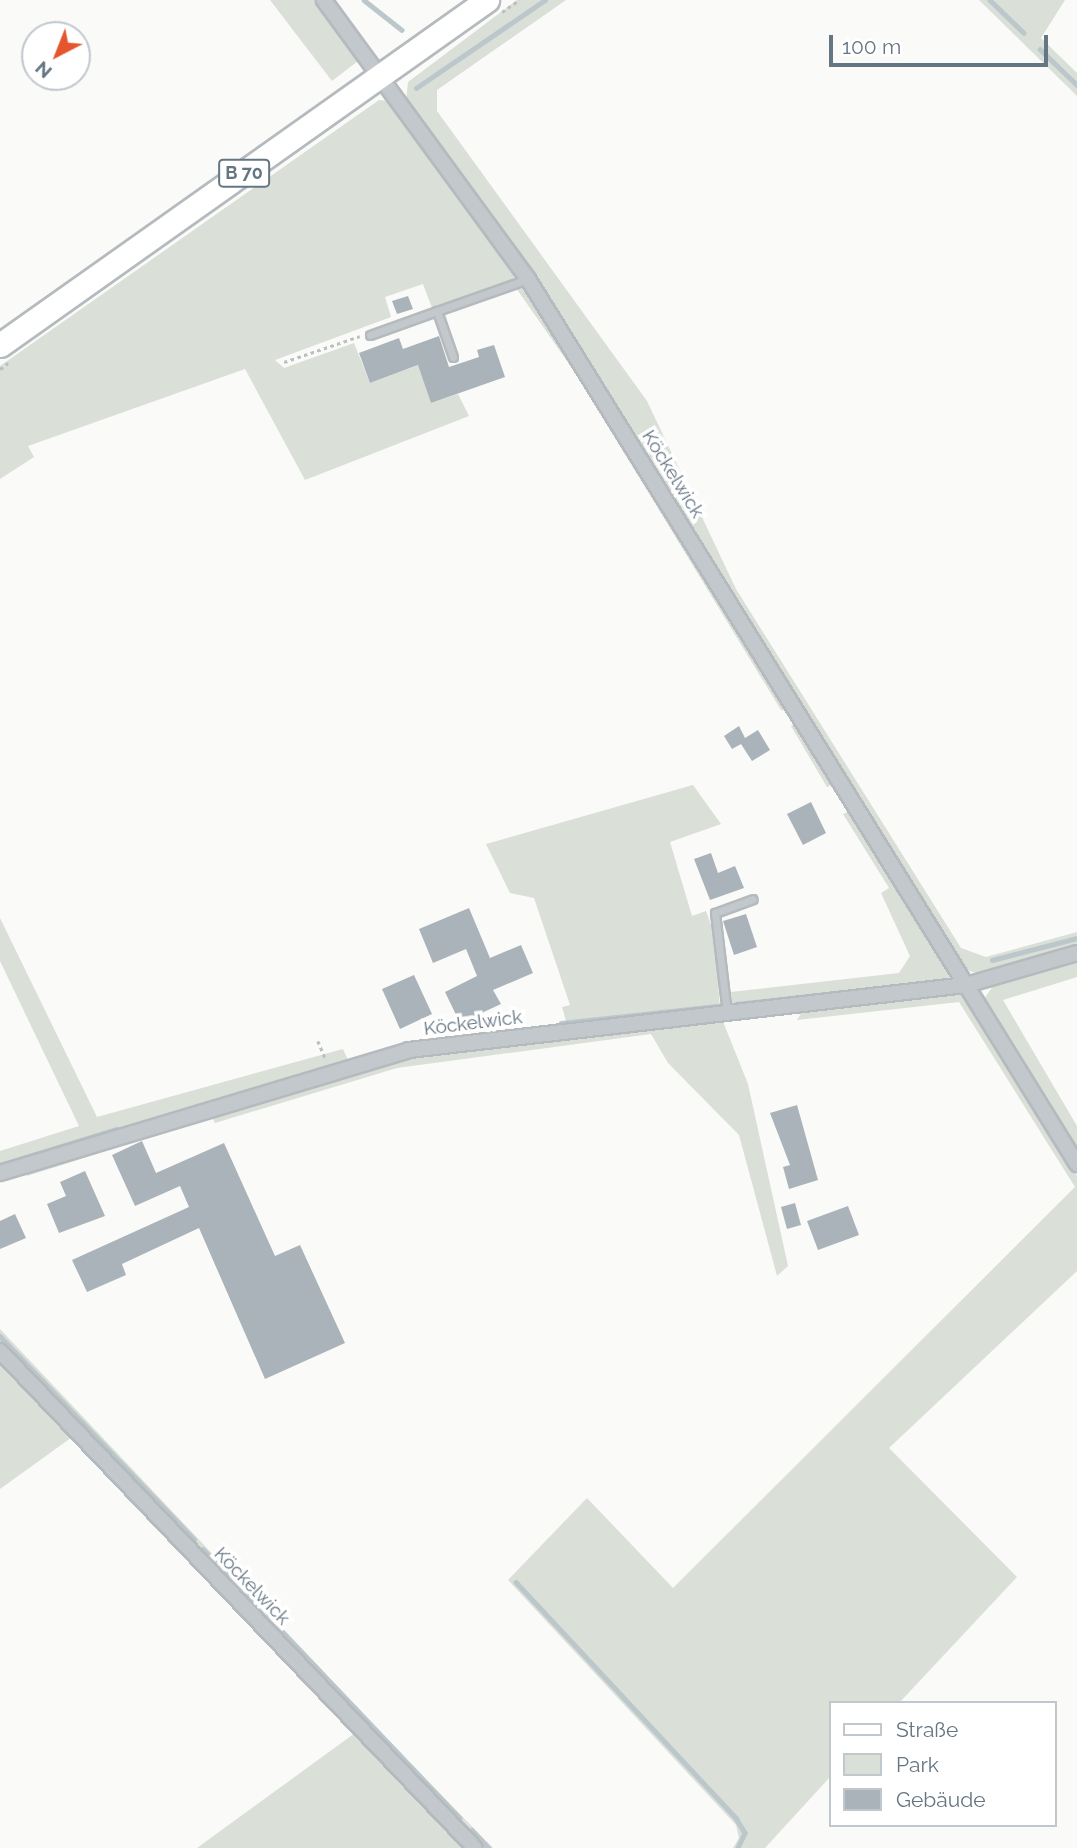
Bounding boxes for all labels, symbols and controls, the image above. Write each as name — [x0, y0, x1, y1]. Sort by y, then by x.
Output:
north arrow — [21, 21, 91, 91]
scale bar — [832, 21, 1051, 65]
text: 100 m — [842, 34, 901, 59]
text: N — [31, 57, 56, 83]
road number: B 70 — [218, 158, 270, 188]
street label: Köckelwick — [637, 426, 709, 522]
street label: Köckelwick — [422, 1006, 524, 1040]
street label: Köckelwick — [209, 1542, 295, 1630]
legend — [828, 1701, 1056, 1827]
text: Straße — [896, 1717, 958, 1742]
text: Park — [896, 1752, 939, 1777]
text: Gebäude — [896, 1787, 986, 1812]

